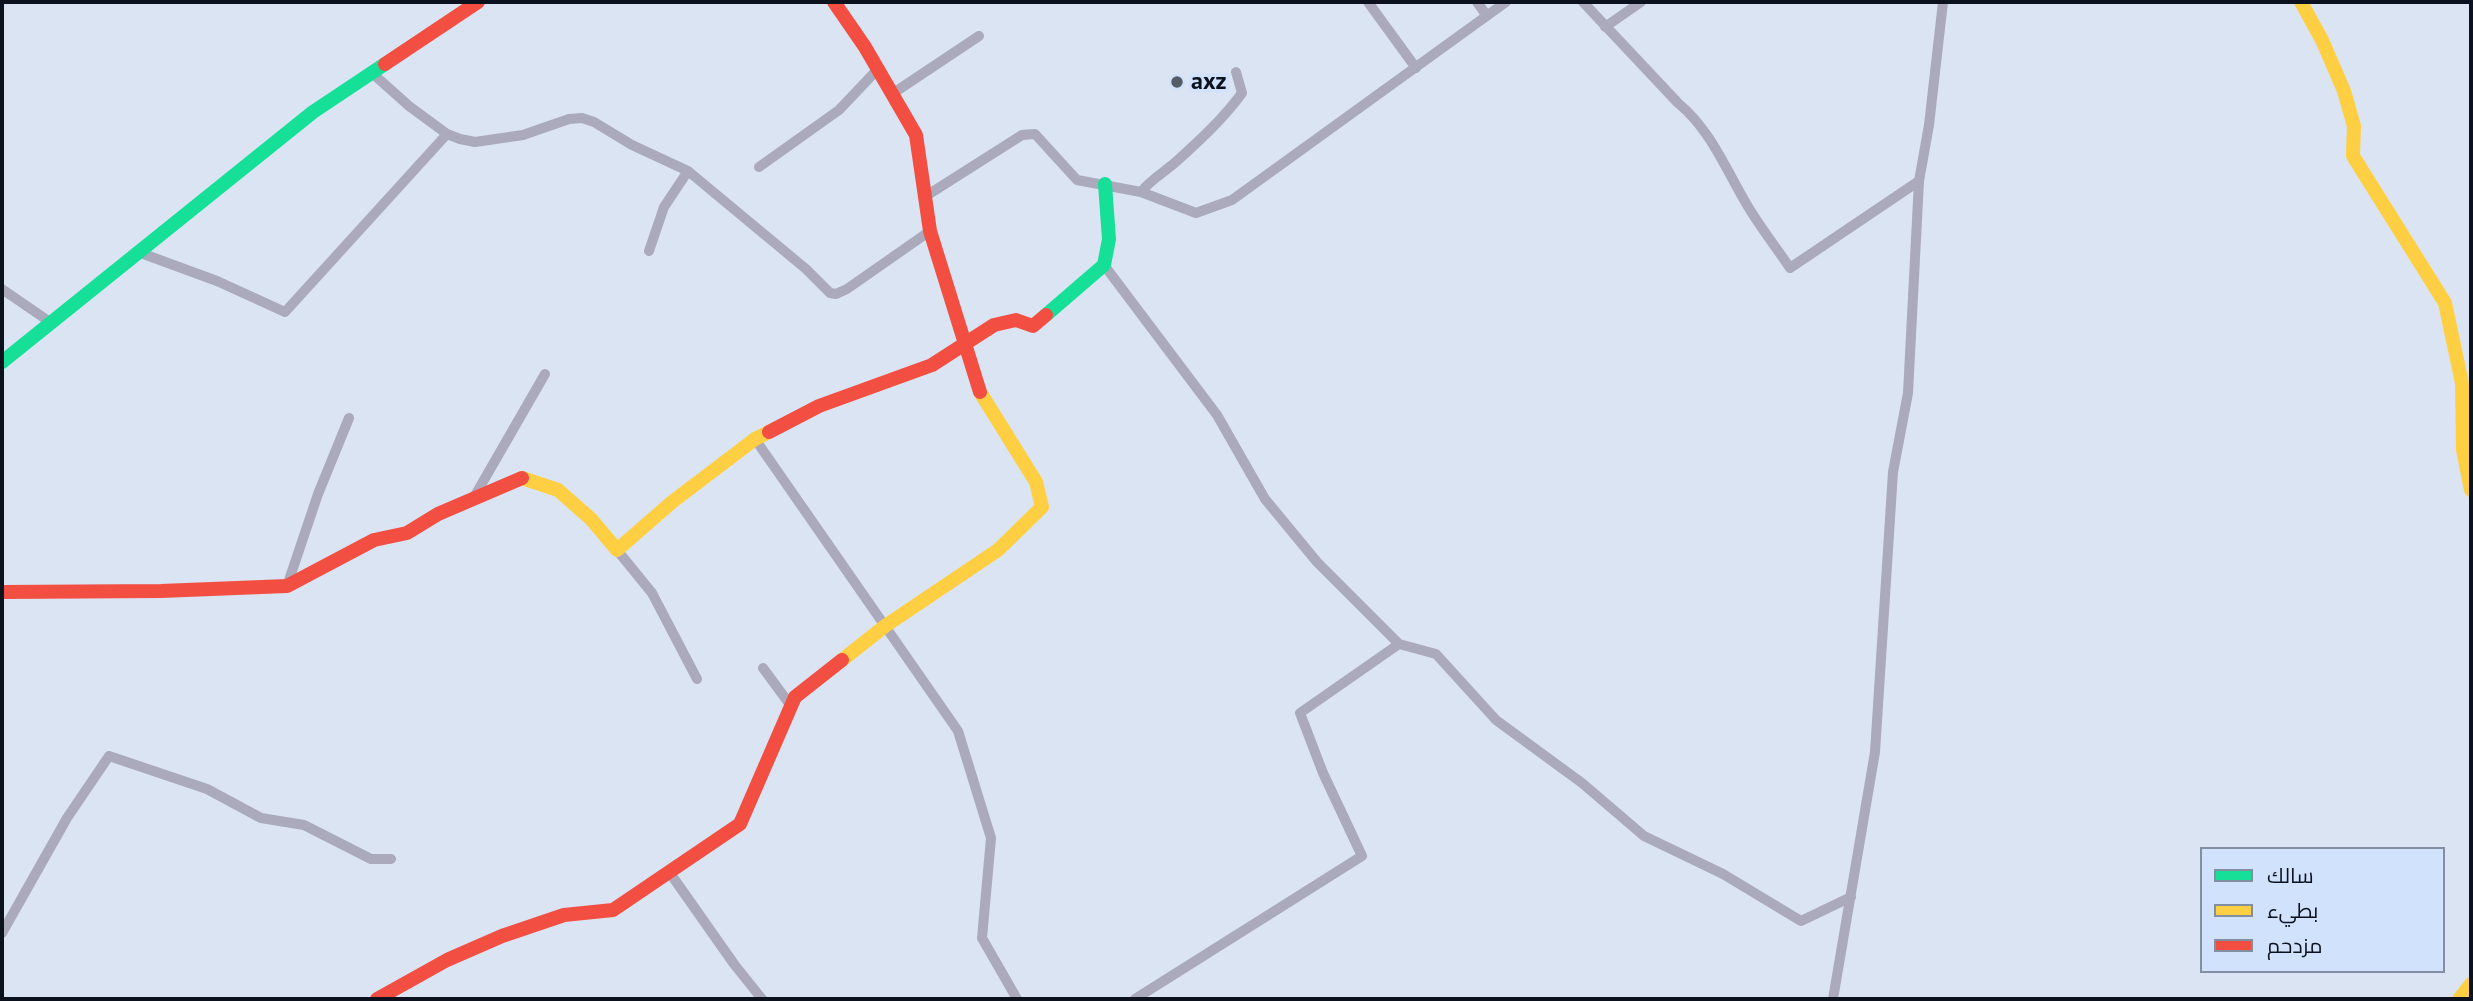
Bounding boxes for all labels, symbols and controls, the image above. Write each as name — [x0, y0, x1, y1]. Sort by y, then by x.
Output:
place label: axz — [1191, 68, 1226, 96]
marker: axz — [1169, 74, 1185, 90]
legend — [2200, 847, 2445, 973]
text: سالك — [2267, 862, 2314, 889]
text: بطيء — [2267, 897, 2318, 924]
text: مزدحم — [2267, 932, 2322, 959]

